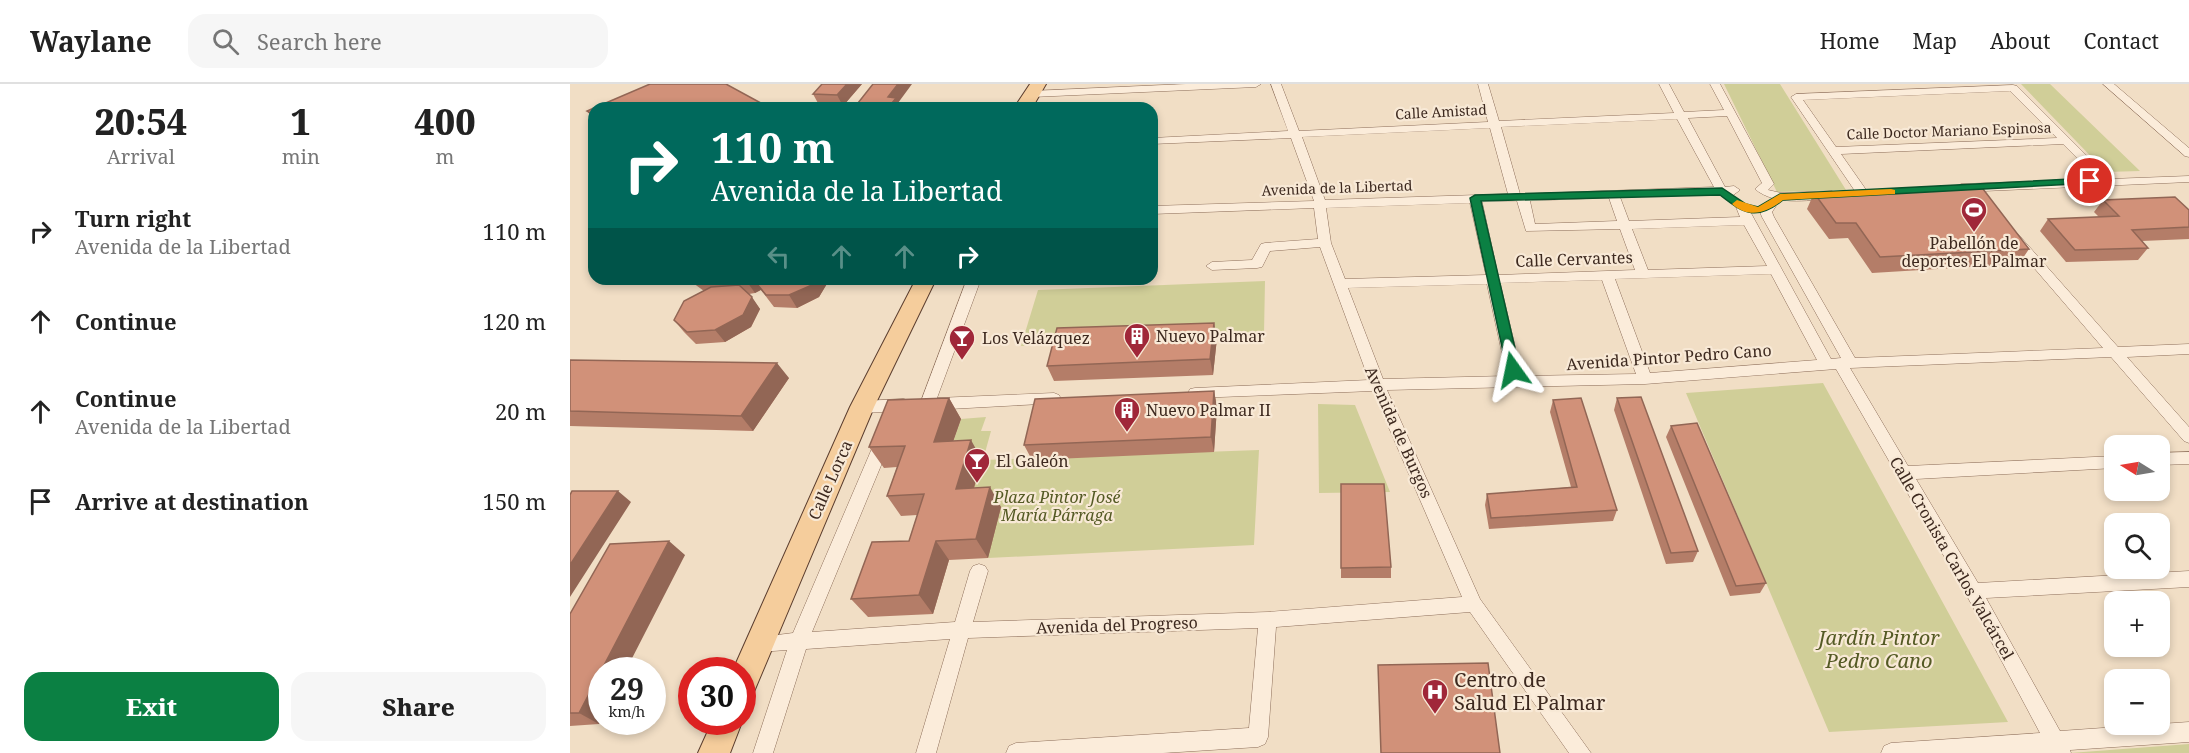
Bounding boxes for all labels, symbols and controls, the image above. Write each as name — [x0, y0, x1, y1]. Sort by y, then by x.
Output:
search box — [188, 14, 608, 68]
text: Waylane — [30, 22, 152, 60]
icon: search — [209, 25, 242, 58]
text: Search here — [257, 26, 382, 56]
text: Home — [1820, 27, 1880, 55]
text: Map — [1913, 27, 1957, 55]
text: About — [1990, 27, 2051, 55]
text: Contact — [2084, 27, 2159, 55]
text: 20:54 — [94, 97, 187, 146]
text: 1 — [291, 97, 311, 146]
text: 400 — [414, 97, 476, 146]
street label: Calle Amistad — [1395, 100, 1488, 123]
street label: Calle Doctor Mariano Espinosa — [1846, 117, 2052, 144]
text: 110 m — [711, 118, 835, 175]
icon: right — [612, 126, 690, 204]
text: Arrival — [107, 143, 175, 170]
text: min — [282, 143, 320, 170]
text: m — [436, 143, 454, 170]
pin — [2064, 155, 2115, 206]
icon: arrive — [2073, 164, 2106, 197]
text: Avenida de la Libertad — [711, 172, 1002, 209]
street label: Avenida de la Libertad — [1261, 175, 1413, 200]
sports icon: Pabellón de deportes El Palmar — [1959, 195, 1989, 233]
text: Turn right — [75, 203, 191, 233]
icon: right — [24, 215, 57, 248]
text: 110 m — [483, 216, 546, 246]
place label: Pabellón de deportes El Palmar — [1902, 232, 2047, 272]
text: Avenida de la Libertad — [75, 233, 291, 260]
icon: left — [762, 240, 795, 273]
icon: ahead — [825, 240, 858, 273]
icon: ahead — [888, 240, 921, 273]
icon: right — [951, 240, 984, 273]
street label: Calle Cervantes — [1515, 246, 1633, 272]
icon: ahead — [24, 305, 57, 338]
text: Continue — [75, 306, 177, 336]
text: 120 m — [483, 306, 546, 336]
building icon: Nuevo Palmar — [1122, 321, 1152, 359]
bar icon: Los Velázquez — [947, 323, 977, 361]
place label: Nuevo Palmar — [1156, 325, 1265, 347]
place label: Los Velázquez — [982, 327, 1090, 349]
position arrow — [1481, 338, 1545, 402]
street label: Avenida Pintor Pedro Cano — [1566, 339, 1772, 375]
street label: Avenida de Burgos — [1360, 363, 1438, 501]
text: Continue — [75, 383, 177, 413]
icon: ahead — [24, 395, 57, 428]
building icon: Nuevo Palmar II — [1112, 395, 1142, 433]
text: 20 m — [495, 396, 546, 426]
place label: Nuevo Palmar II — [1146, 399, 1271, 421]
text: Avenida de la Libertad — [75, 413, 291, 440]
north arrow — [2104, 435, 2170, 501]
map controls — [2104, 435, 2170, 735]
street label: Calle Lorca — [803, 437, 857, 523]
bar icon: El Galeón — [962, 446, 992, 484]
place label: El Galeón — [996, 450, 1069, 472]
street label: Calle Cronista Carlos Valcárcel — [1885, 452, 2019, 664]
icon: arrive — [24, 485, 57, 518]
text: Arrive at destination — [75, 486, 309, 516]
text: 150 m — [483, 486, 546, 516]
park label: Plaza Pintor José María Párraga — [993, 486, 1122, 526]
button: search — [2104, 513, 2170, 579]
button: + — [2104, 591, 2170, 657]
street label: Avenida del Progreso — [1036, 611, 1198, 639]
park label: Jardín Pintor Pedro Cano — [1814, 624, 1940, 674]
speed limit sign: 30 — [678, 657, 756, 735]
place label: Centro de Salud El Palmar — [1454, 666, 1606, 716]
text: 29 — [610, 668, 644, 709]
button: − — [2104, 669, 2170, 735]
button: Exit — [24, 672, 279, 741]
button: Share — [291, 672, 546, 741]
hospital icon: Centro de Salud El Palmar — [1420, 677, 1450, 715]
text: km/h — [609, 701, 645, 721]

